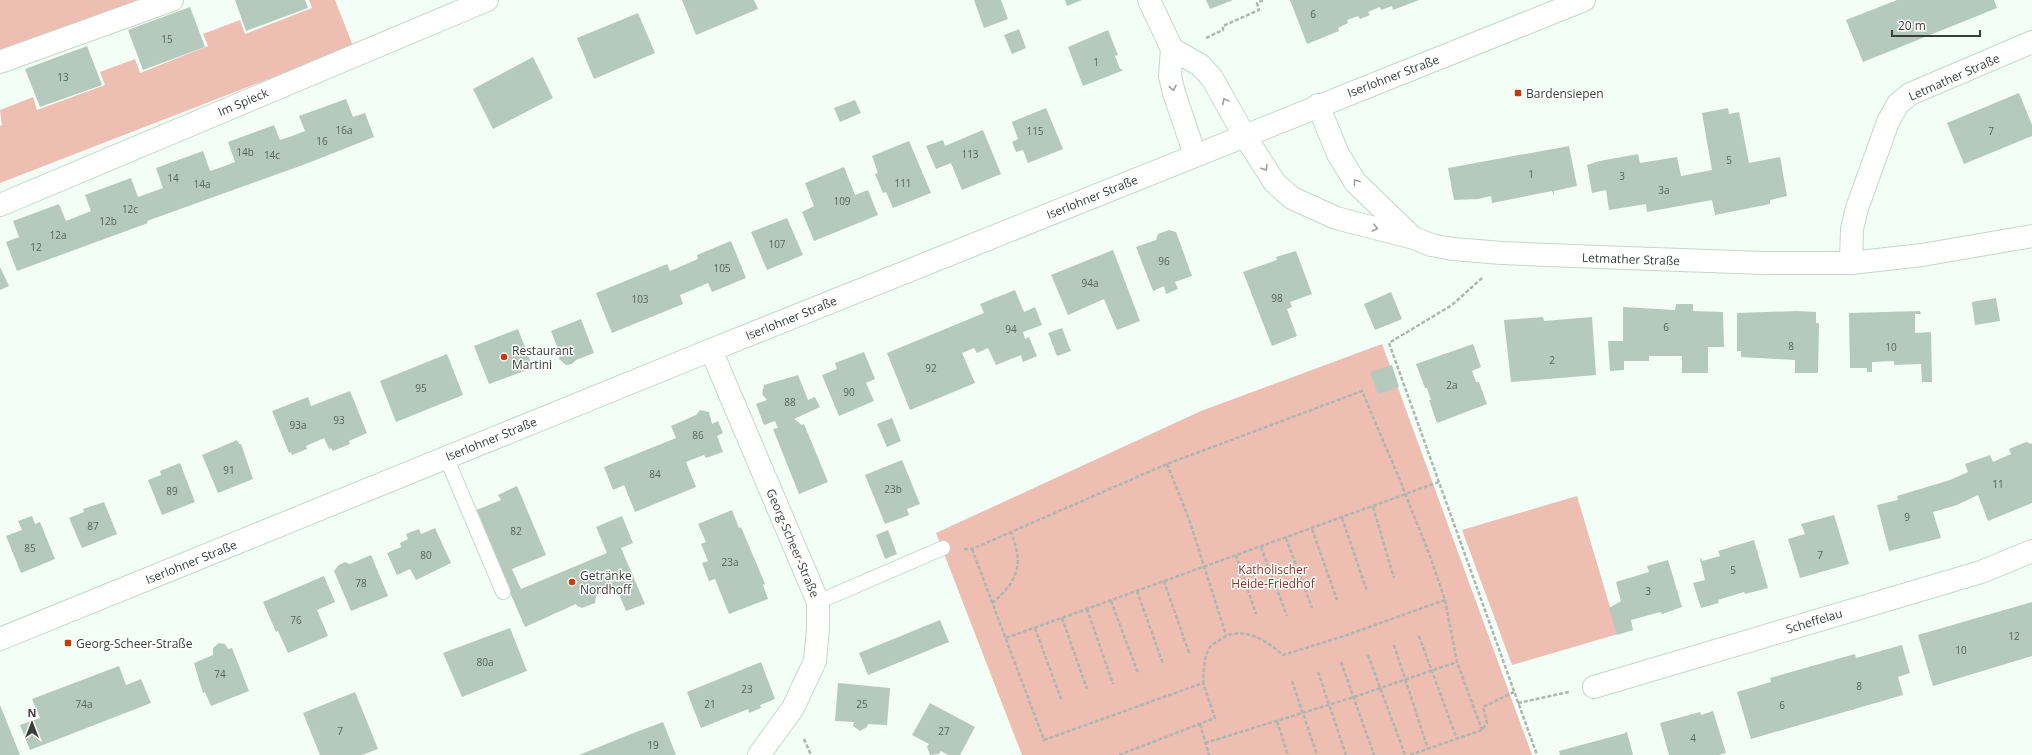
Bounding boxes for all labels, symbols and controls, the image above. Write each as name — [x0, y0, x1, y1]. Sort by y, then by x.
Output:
house number: 6 — [1310, 7, 1316, 21]
scale bar — [1892, 12, 1980, 38]
text: 20 m — [1898, 17, 1926, 34]
house number: 15 — [161, 32, 173, 46]
street label: Letmather Straße — [1906, 49, 2003, 105]
street label: Iserlohner Straße — [1345, 51, 1442, 101]
house number: 1 — [1093, 55, 1099, 69]
house number: 13 — [57, 70, 69, 84]
street label: Im Spieck — [215, 83, 271, 120]
one-way arrow — [1168, 85, 1176, 91]
place label: Bardensiepen — [1526, 85, 1604, 102]
marker: Bardensiepen — [1513, 88, 1523, 98]
one-way arrow — [1223, 97, 1230, 105]
house number: 16a — [336, 123, 353, 137]
house number: 115 — [1026, 124, 1044, 138]
house number: 7 — [1988, 124, 1994, 138]
house number: 16 — [316, 134, 328, 148]
house number: 14b — [236, 145, 254, 159]
house number: 113 — [961, 147, 979, 161]
house number: 14c — [264, 148, 280, 162]
house number: 5 — [1726, 153, 1732, 167]
one-way arrow — [1260, 164, 1267, 171]
house number: 1 — [1528, 167, 1534, 181]
house number: 3 — [1619, 169, 1625, 183]
house number: 14 — [167, 171, 179, 185]
street label: Iserlohner Straße — [1044, 171, 1140, 223]
house number: 111 — [894, 176, 912, 190]
house number: 14a — [194, 177, 211, 191]
one-way arrow — [1354, 179, 1361, 186]
house number: 3a — [1658, 183, 1670, 197]
house number: 109 — [833, 194, 851, 208]
house number: 12c — [122, 202, 138, 216]
house number: 12b — [99, 214, 117, 228]
one-way arrow — [1371, 223, 1378, 232]
house number: 12a — [50, 228, 67, 242]
house number: 107 — [768, 237, 786, 251]
house number: 12 — [30, 240, 42, 254]
street label: Letmather Straße — [1582, 249, 1681, 269]
house number: 96 — [1158, 254, 1170, 268]
house number: 105 — [713, 261, 731, 275]
house number: 94a — [1082, 276, 1099, 290]
house number: 98 — [1271, 291, 1283, 305]
house number: 103 — [631, 292, 649, 306]
street label: Iserlohner Straße — [743, 292, 839, 344]
house number: 6 — [1663, 320, 1669, 334]
house number: 94 — [1005, 322, 1017, 336]
house number: 8 — [1788, 339, 1794, 353]
house number: 10 — [1885, 340, 1897, 354]
place label: Restaurant Martini — [512, 342, 573, 373]
marker: Restaurant Martini — [499, 352, 509, 362]
house number: 2 — [1549, 353, 1555, 367]
house number: 92 — [925, 361, 937, 375]
house number: 2a — [1446, 378, 1458, 392]
house number: 95 — [415, 381, 427, 395]
house number: 90 — [843, 385, 855, 399]
house number: 88 — [784, 395, 796, 409]
house number: 93 — [333, 413, 345, 427]
street label: Iserlohner Straße — [443, 413, 539, 465]
house number: 93a — [290, 418, 307, 432]
house number: 86 — [692, 428, 704, 442]
house number: 91 — [223, 463, 235, 477]
house number: 84 — [649, 467, 661, 481]
house number: 11 — [1992, 477, 2004, 491]
house number: 23b — [884, 482, 902, 496]
house number: 89 — [166, 484, 178, 498]
street label: Georg-Scheer-Straße — [762, 486, 824, 600]
house number: 9 — [1904, 510, 1910, 524]
house number: 87 — [87, 519, 99, 533]
house number: 82 — [510, 524, 522, 538]
street label: Iserlohner Straße — [143, 536, 239, 588]
house number: 85 — [24, 541, 36, 555]
house number: 80 — [420, 548, 432, 562]
house number: 7 — [1817, 548, 1823, 562]
house number: 23a — [722, 555, 739, 569]
park label: Katholischer Heide-Friedhof — [1231, 561, 1316, 592]
house number: 5 — [1730, 563, 1736, 577]
place label: Getränke Nordhoff — [580, 567, 632, 598]
house number: 78 — [355, 576, 367, 590]
marker: Getränke Nordhoff — [567, 577, 577, 587]
house number: 3 — [1645, 584, 1651, 598]
street label: Scheffelau — [1784, 604, 1844, 638]
house number: 76 — [290, 613, 302, 627]
house number: 12 — [2008, 629, 2020, 643]
place label: Georg-Scheer-Straße — [76, 635, 193, 652]
marker: Georg-Scheer-Straße — [63, 638, 73, 648]
house number: 10 — [1955, 643, 1967, 657]
house number: 80a — [477, 655, 494, 669]
house number: 74 — [214, 667, 226, 681]
house number: 8 — [1856, 679, 1862, 693]
house number: 23 — [741, 682, 753, 696]
house number: 74a — [76, 697, 93, 711]
house number: 21 — [704, 697, 716, 711]
house number: 25 — [856, 697, 868, 711]
house number: 6 — [1779, 698, 1785, 712]
north arrow — [12, 703, 52, 743]
text: N — [28, 705, 36, 720]
house number: 7 — [337, 724, 343, 738]
house number: 27 — [938, 724, 950, 738]
house number: 4 — [1690, 731, 1696, 745]
house number: 19 — [647, 738, 659, 752]

